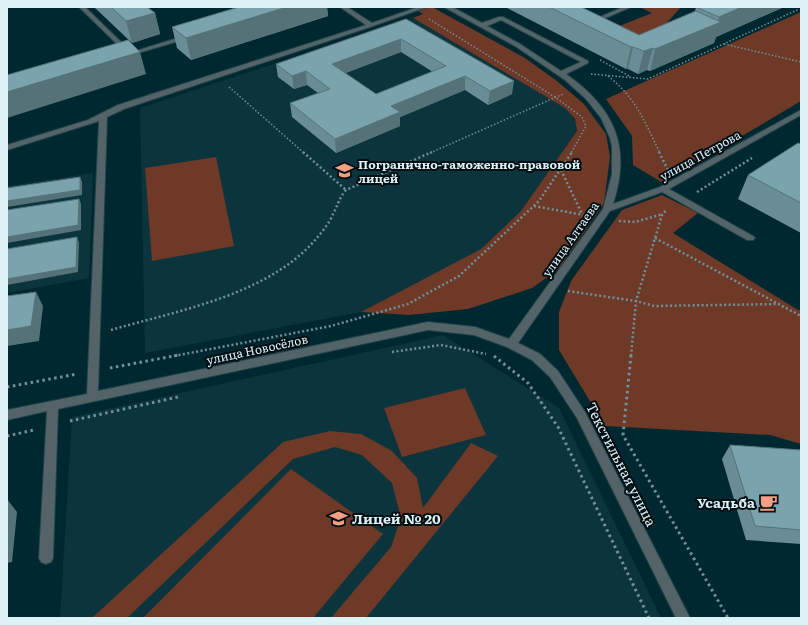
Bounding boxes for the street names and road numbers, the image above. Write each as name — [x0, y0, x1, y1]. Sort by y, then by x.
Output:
street label: улица Петрова — [656, 125, 744, 185]
street label: улица Алтаева — [537, 197, 603, 280]
street label: улица Новосёлов — [205, 329, 310, 369]
street label: Текстильная улица — [582, 398, 662, 530]

